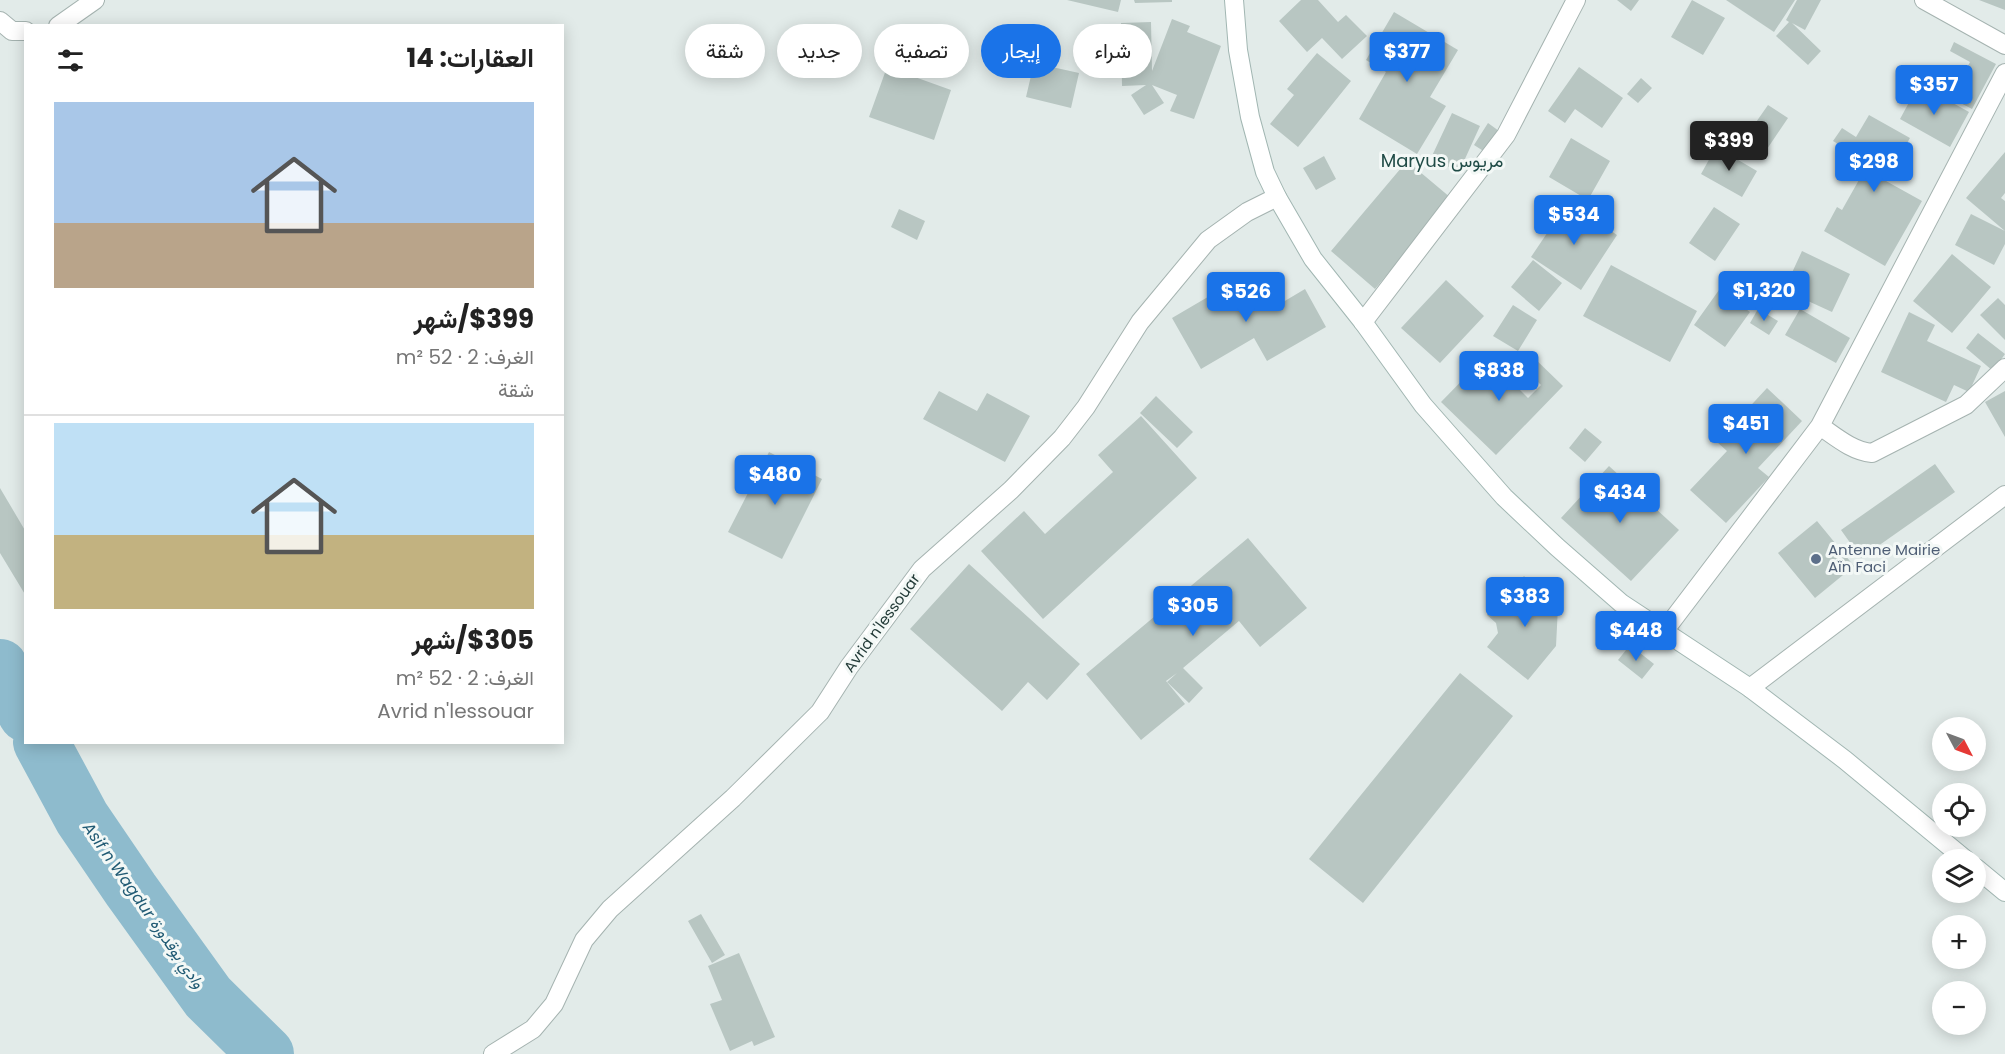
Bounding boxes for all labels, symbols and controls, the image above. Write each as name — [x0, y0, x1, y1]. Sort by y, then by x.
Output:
chip: شقة — [685, 24, 765, 78]
chip: جديد — [777, 24, 862, 78]
chip: تصفية — [874, 24, 969, 78]
chip: إيجار — [981, 24, 1061, 78]
chip: شراء — [1073, 24, 1152, 78]
pin: $377 — [1371, 32, 1443, 83]
text: $377 — [1384, 37, 1430, 65]
text: العقارات: 14 — [407, 40, 534, 76]
icon: filters — [54, 44, 87, 77]
pin: $357 — [1898, 65, 1970, 116]
text: $357 — [1910, 70, 1958, 98]
pin: $399 — [1693, 121, 1765, 172]
text: $399 — [1704, 126, 1754, 154]
icon: home — [240, 141, 348, 249]
pin: $298 — [1838, 142, 1910, 193]
text: $298 — [1849, 147, 1899, 175]
district label: Maryus مريوس — [1381, 148, 1503, 173]
pin: $534 — [1538, 195, 1610, 246]
text: $534 — [1548, 200, 1600, 228]
pin: $1,320 — [1715, 271, 1813, 322]
pin: $526 — [1210, 272, 1282, 323]
text: $1,320 — [1733, 276, 1795, 304]
text: $526 — [1221, 277, 1271, 305]
text: $399/شهر — [413, 301, 534, 337]
text: الغرف: 2 · 52 m² — [396, 343, 534, 371]
pin: $838 — [1463, 351, 1535, 402]
text: $838 — [1473, 356, 1525, 384]
text: شقة — [498, 376, 534, 404]
pin: $451 — [1710, 404, 1782, 455]
text: $451 — [1722, 409, 1770, 437]
pin: $480 — [739, 455, 811, 506]
text: $480 — [749, 460, 801, 488]
icon: home — [240, 462, 348, 570]
pin: $434 — [1584, 473, 1656, 524]
text: $434 — [1594, 478, 1646, 506]
place label: Antenne Mairie Aïn Faci — [1828, 539, 1940, 577]
marker: Antenne Mairie Aïn Faci — [1809, 552, 1823, 566]
street label: Avrid n'lessouar — [839, 569, 925, 676]
pin: $383 — [1489, 577, 1561, 628]
text: $383 — [1500, 582, 1550, 610]
pin: $305 — [1157, 586, 1229, 637]
text: $305 — [1167, 591, 1219, 619]
pin: $448 — [1600, 611, 1672, 662]
text: $448 — [1609, 616, 1663, 644]
text: $305/شهر — [412, 622, 534, 658]
text: الغرف: 2 · 52 m² — [396, 664, 534, 692]
text: Avrid n'lessouar — [377, 697, 534, 725]
north arrow — [1932, 717, 1986, 771]
map controls — [1932, 717, 1986, 1035]
button: locate — [1932, 783, 1986, 837]
water label: Asif n Wagdur وادي بوقدورة — [75, 817, 210, 994]
button: layers — [1932, 849, 1986, 903]
button: + — [1932, 915, 1986, 969]
button: − — [1932, 981, 1986, 1035]

